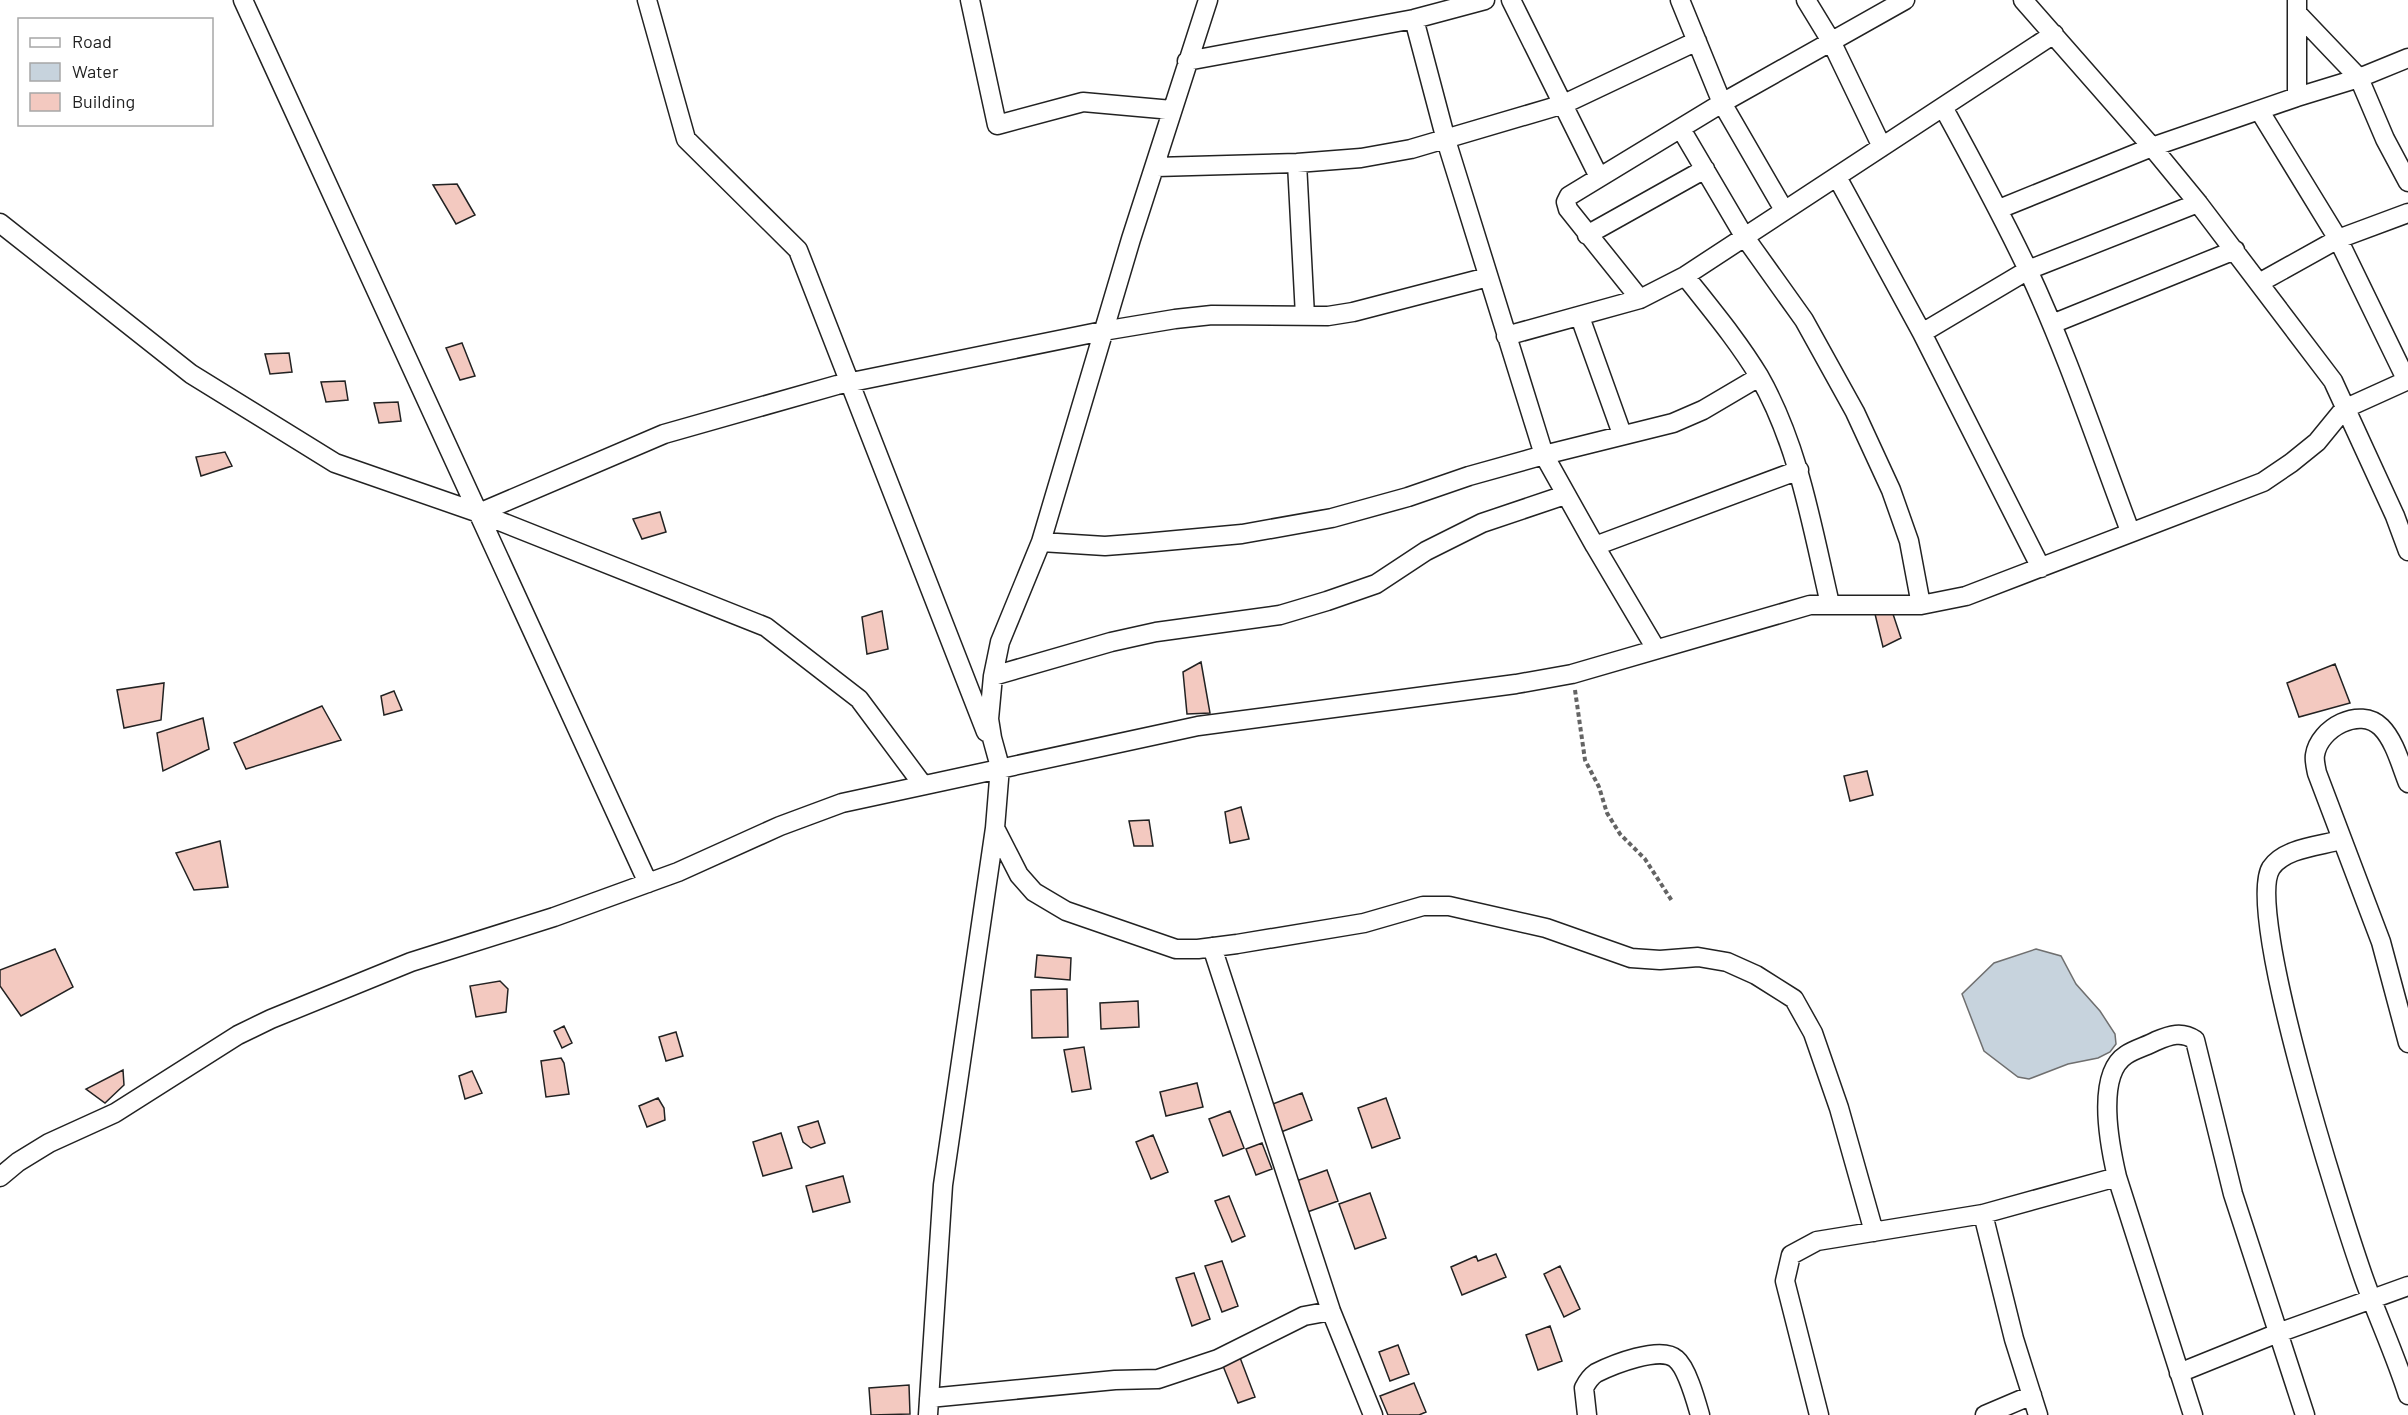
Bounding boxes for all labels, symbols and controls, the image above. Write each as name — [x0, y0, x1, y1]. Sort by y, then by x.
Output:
legend — [18, 18, 213, 126]
text: Road — [72, 30, 112, 52]
text: Water — [72, 60, 119, 82]
text: Building — [72, 90, 135, 112]

